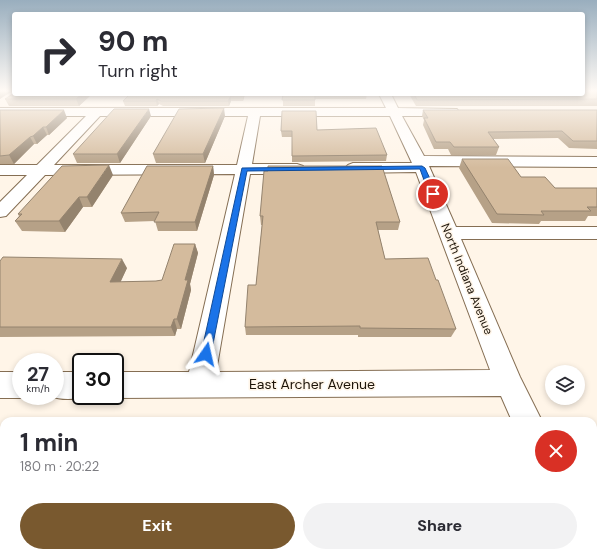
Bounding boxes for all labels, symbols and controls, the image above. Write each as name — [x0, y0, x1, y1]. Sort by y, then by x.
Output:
text: 90 m — [98, 23, 168, 60]
icon: right — [32, 28, 84, 80]
text: Turn right — [98, 59, 178, 83]
pin — [416, 177, 450, 211]
icon: arrive — [422, 183, 444, 205]
street label: North Indiana Avenue — [437, 221, 497, 337]
position arrow — [185, 333, 227, 375]
speed limit sign: 30 — [72, 353, 124, 405]
text: 27 — [27, 361, 49, 387]
map controls — [545, 365, 585, 405]
button: layers — [545, 365, 585, 405]
street label: East Archer Avenue — [249, 375, 375, 393]
text: km/h — [26, 382, 50, 395]
text: 1 min — [20, 427, 78, 458]
button: close — [535, 430, 577, 472]
text: 180 m · 20:22 — [20, 458, 99, 475]
button: Exit — [20, 503, 295, 549]
button: Share — [303, 503, 577, 549]

